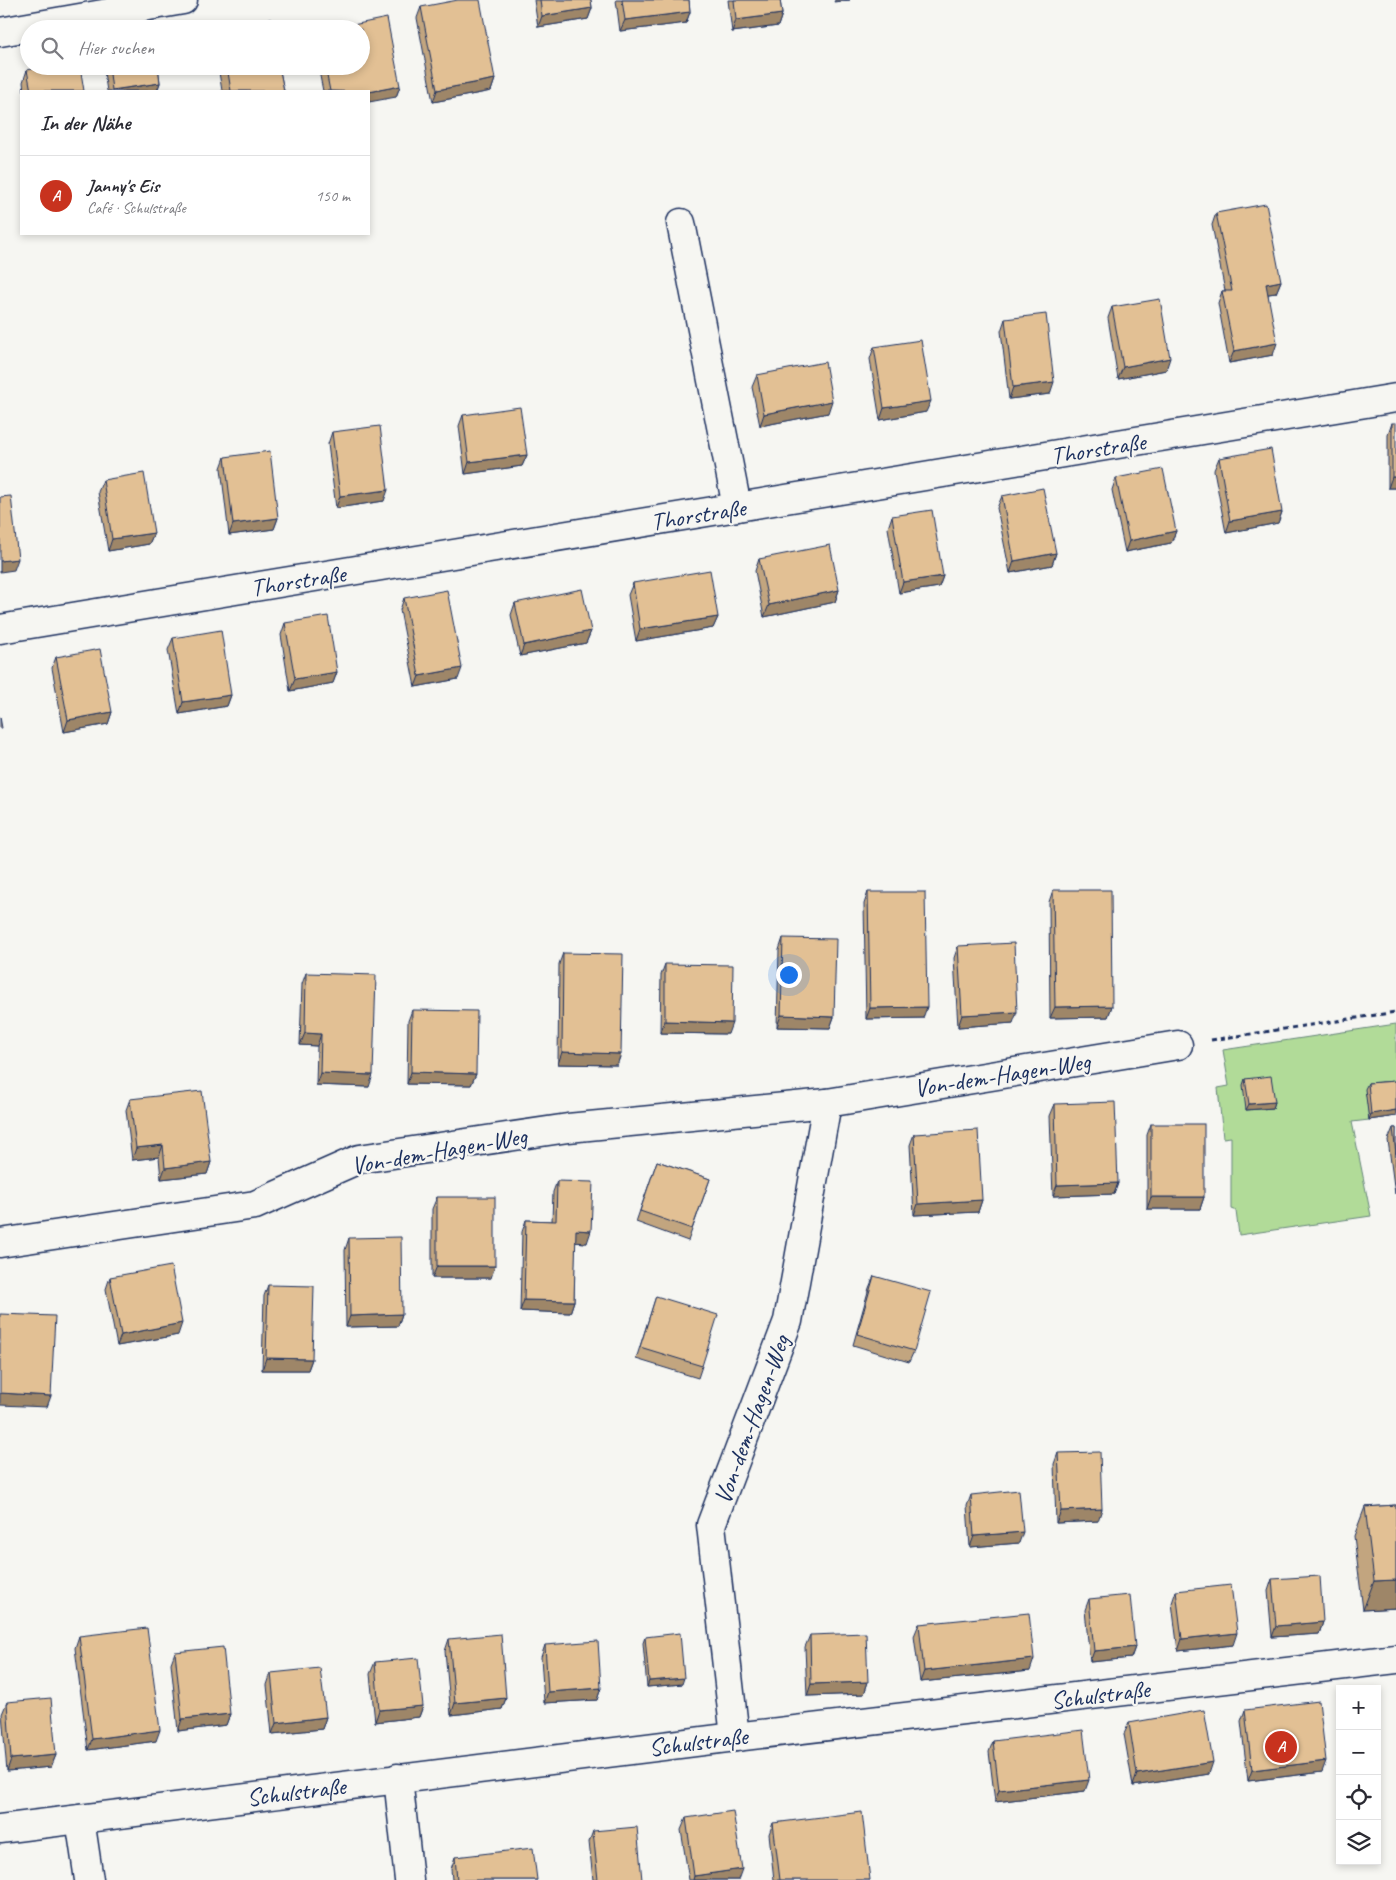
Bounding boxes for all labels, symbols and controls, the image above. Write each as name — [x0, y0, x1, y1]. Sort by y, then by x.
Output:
search box — [20, 20, 370, 75]
icon: search — [38, 34, 66, 62]
text: Hier suchen — [78, 36, 154, 60]
text: In der Nähe — [40, 110, 130, 136]
text: Janny's Eis — [87, 174, 159, 198]
text: A — [52, 186, 60, 206]
text: 150 m — [316, 186, 350, 206]
text: Café · Schulstraße — [87, 198, 186, 218]
street label: Thorstraße — [1049, 425, 1150, 472]
street label: Thorstraße — [649, 491, 750, 538]
street label: Thorstraße — [249, 557, 350, 604]
your location — [776, 962, 802, 988]
street label: Von-dem-Hagen-Weg — [912, 1045, 1094, 1105]
street label: Von-dem-Hagen-Weg — [349, 1120, 531, 1182]
street label: Von-dem-Hagen-Weg — [707, 1329, 798, 1508]
street label: Schulstraße — [1049, 1673, 1153, 1717]
map controls — [1336, 1685, 1381, 1865]
button: + — [1336, 1685, 1381, 1730]
street label: Schulstraße — [647, 1720, 751, 1764]
pin: A — [1265, 1728, 1297, 1766]
button: − — [1336, 1730, 1381, 1775]
street label: Schulstraße — [245, 1770, 349, 1814]
button: locate — [1336, 1775, 1381, 1820]
button: layers — [1336, 1820, 1381, 1865]

